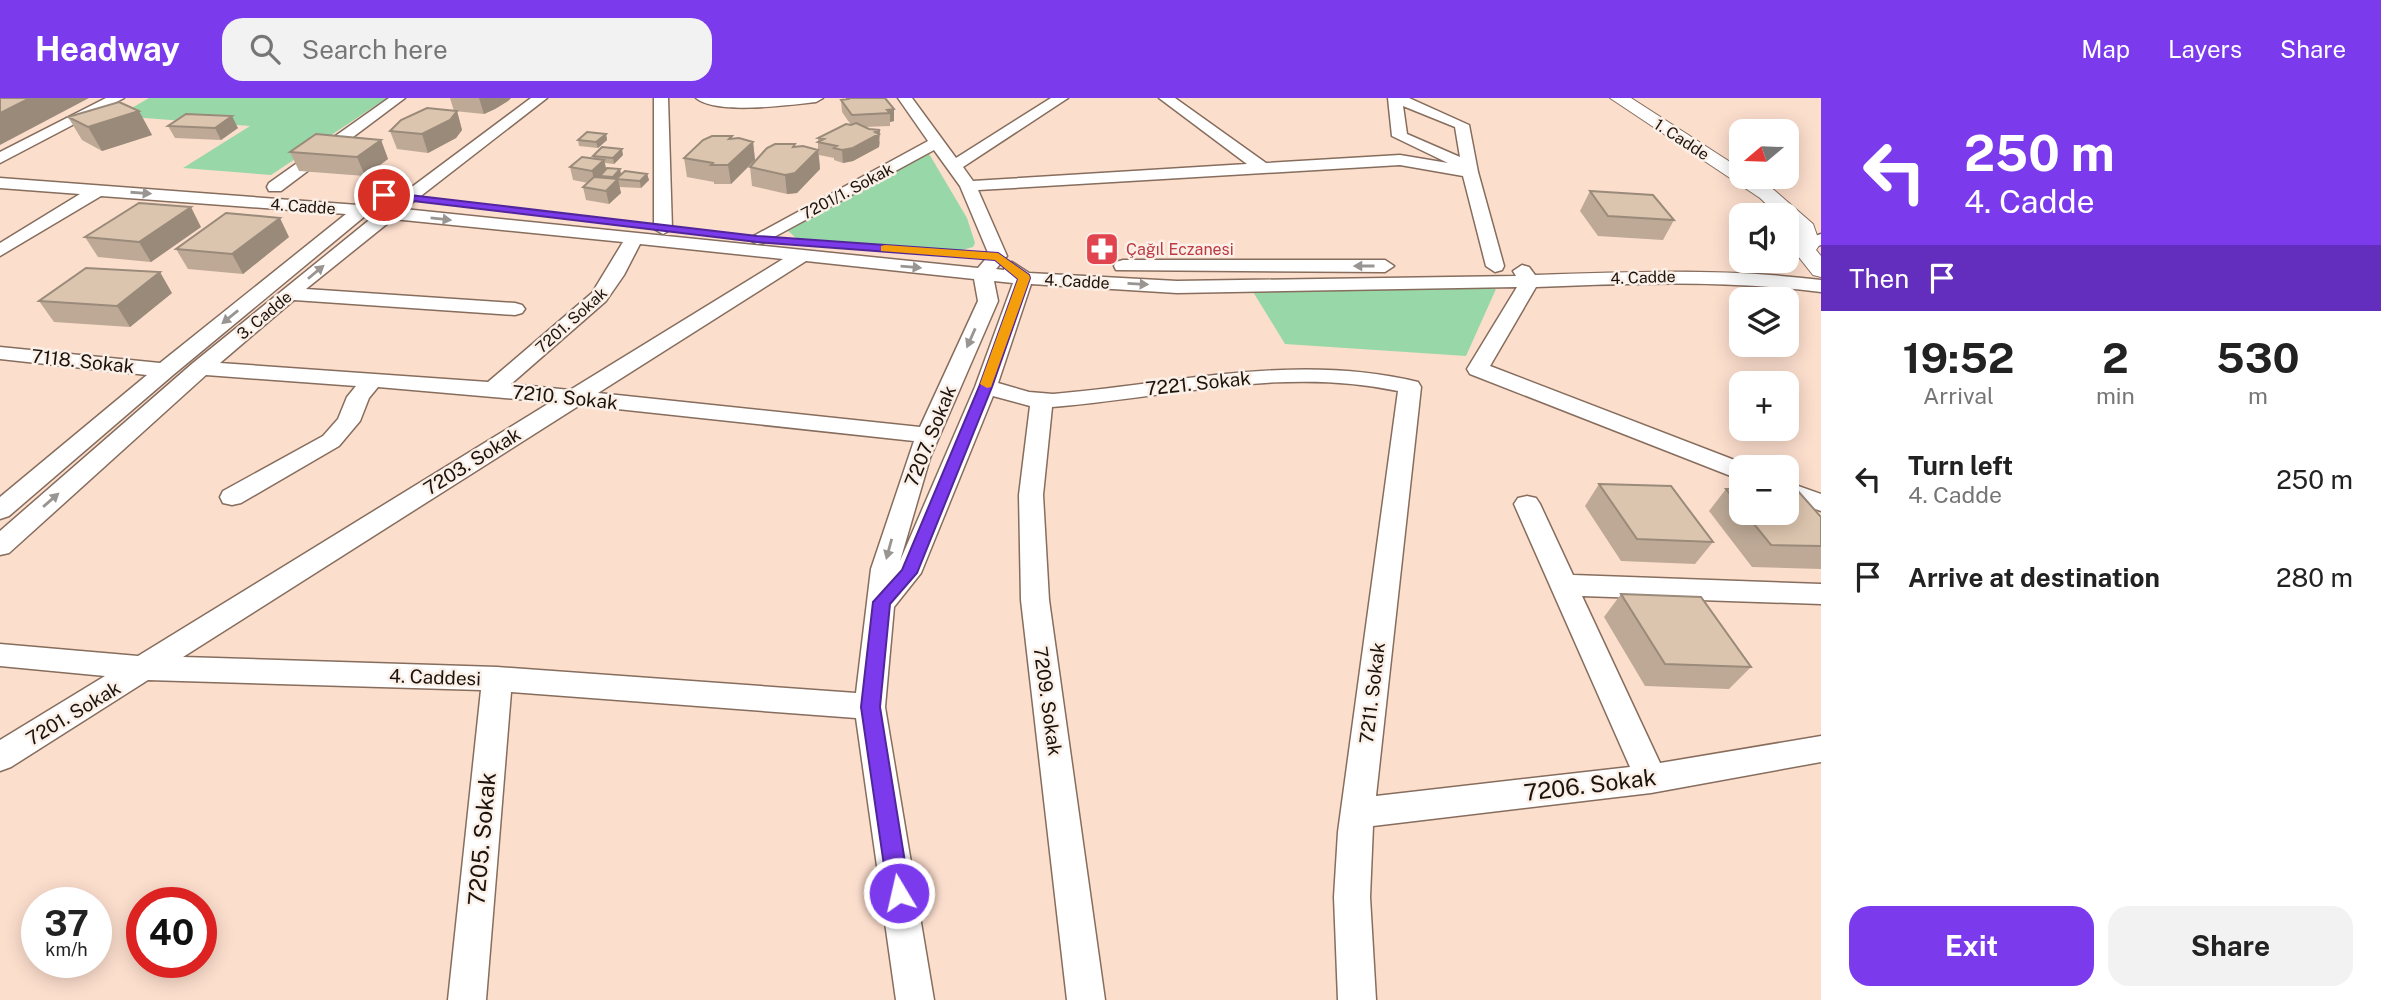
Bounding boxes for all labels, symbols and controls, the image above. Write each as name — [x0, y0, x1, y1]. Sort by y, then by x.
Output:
search box — [222, 18, 712, 81]
text: Headway — [35, 30, 180, 68]
icon: search — [246, 30, 284, 68]
text: Search here — [302, 34, 448, 65]
text: Map — [2081, 35, 2130, 63]
text: Layers — [2168, 35, 2242, 63]
text: Share — [2280, 35, 2346, 63]
street label: 1. Cadde — [1651, 115, 1713, 164]
north arrow — [1729, 119, 1799, 189]
map controls — [1729, 119, 1799, 525]
text: 250 m — [1964, 124, 2115, 182]
icon: left — [1849, 126, 1940, 217]
street label: 7201/1. Sokak — [798, 159, 896, 224]
pin — [354, 165, 414, 225]
icon: arrive — [365, 176, 403, 214]
text: 4. Cadde — [1964, 183, 2095, 220]
one-way arrow — [131, 188, 153, 199]
street label: 4. Cadde — [270, 195, 336, 218]
button: sound — [1729, 203, 1799, 273]
one-way arrow — [430, 214, 452, 225]
pharmacy icon: Çağıl Eczanesi — [1083, 230, 1121, 268]
place label: Çağıl Eczanesi — [1126, 240, 1234, 259]
icon: arrive — [1923, 259, 1961, 297]
one-way arrow — [1353, 260, 1375, 272]
one-way arrow — [901, 261, 923, 272]
text: Then — [1849, 263, 1909, 294]
one-way arrow — [307, 264, 325, 280]
street label: 4. Cadde — [1610, 267, 1676, 288]
street label: 4. Cadde — [1044, 270, 1110, 293]
one-way arrow — [1127, 279, 1149, 290]
street label: 7201. Sokak — [532, 283, 611, 357]
street label: 3. Cadde — [233, 287, 295, 344]
button: layers — [1729, 287, 1799, 357]
one-way arrow — [221, 310, 239, 325]
one-way arrow — [965, 328, 977, 348]
text: 19:52 — [1902, 333, 2014, 382]
text: 2 — [2102, 333, 2129, 382]
text: 530 — [2216, 333, 2300, 382]
street label: 7118. Sokak — [30, 345, 136, 377]
street label: 7221. Sokak — [1144, 366, 1252, 399]
button: + — [1729, 371, 1799, 441]
street label: 7210. Sokak — [511, 381, 619, 414]
street label: 7207. Sokak — [900, 382, 960, 490]
text: Arrival — [1923, 382, 1994, 409]
text: min — [2096, 382, 2135, 409]
text: m — [2248, 382, 2268, 409]
street label: 7203. Sokak — [419, 422, 525, 500]
text: Turn left — [1908, 450, 2013, 481]
button: − — [1729, 455, 1799, 525]
icon: left — [1849, 460, 1887, 498]
text: 250 m — [2276, 464, 2353, 495]
text: 4. Cadde — [1908, 481, 2002, 508]
one-way arrow — [42, 493, 59, 509]
one-way arrow — [883, 539, 894, 561]
icon: arrive — [1849, 558, 1887, 596]
text: Arrive at destination — [1908, 562, 2160, 593]
text: 280 m — [2276, 562, 2353, 593]
street label: 7211. Sokak — [1355, 641, 1389, 745]
street label: 7209. Sokak — [1029, 645, 1067, 757]
street label: 4. Caddesi — [389, 664, 481, 690]
street label: 7201. Sokak — [22, 676, 124, 750]
street label: 7206. Sokak — [1522, 763, 1658, 806]
street label: 7205. Sokak — [462, 771, 501, 907]
position arrow — [862, 856, 936, 930]
speed limit sign: 40 — [126, 887, 217, 978]
text: 37 — [44, 903, 89, 944]
button: Exit — [1849, 906, 2094, 986]
button: Share — [2108, 906, 2353, 986]
text: km/h — [45, 939, 88, 960]

